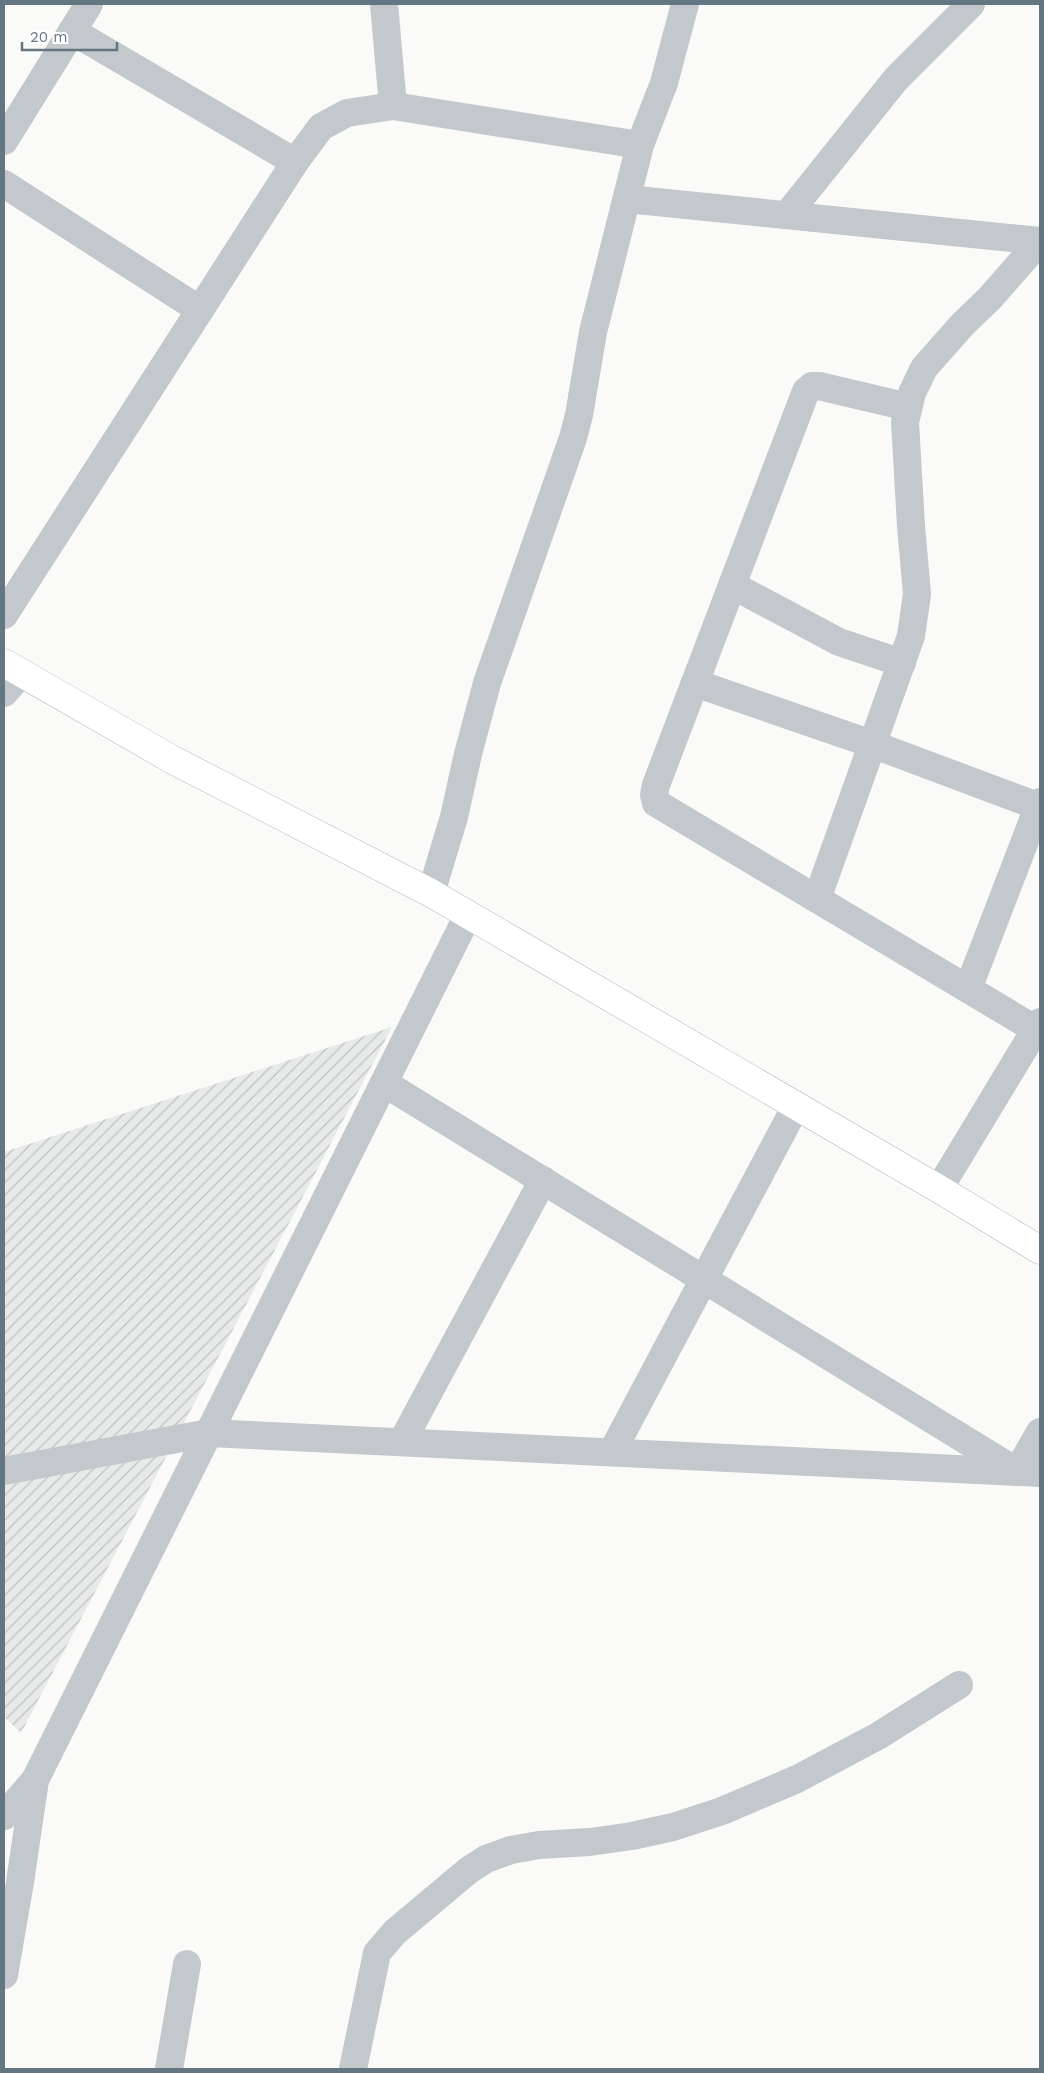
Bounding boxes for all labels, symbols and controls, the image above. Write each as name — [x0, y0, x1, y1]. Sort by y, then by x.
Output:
scale bar — [22, 20, 118, 52]
text: 20 m — [30, 28, 68, 46]

